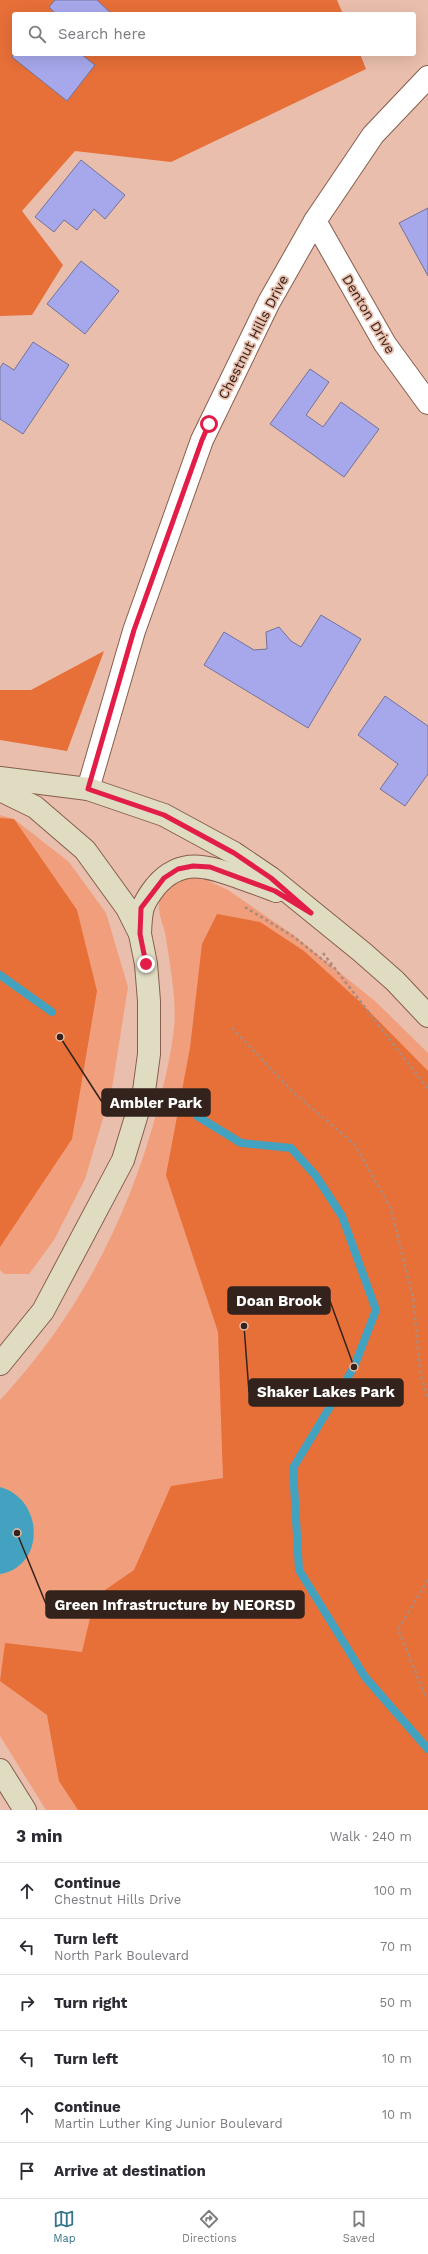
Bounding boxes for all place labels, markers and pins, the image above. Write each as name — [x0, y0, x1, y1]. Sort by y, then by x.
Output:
callout: Ambler Park — [102, 1089, 210, 1116]
callout: Doan Brook — [228, 1287, 330, 1314]
callout: Shaker Lakes Park — [249, 1379, 403, 1406]
callout: Green Infrastructure by NEORSD — [46, 1591, 304, 1618]

